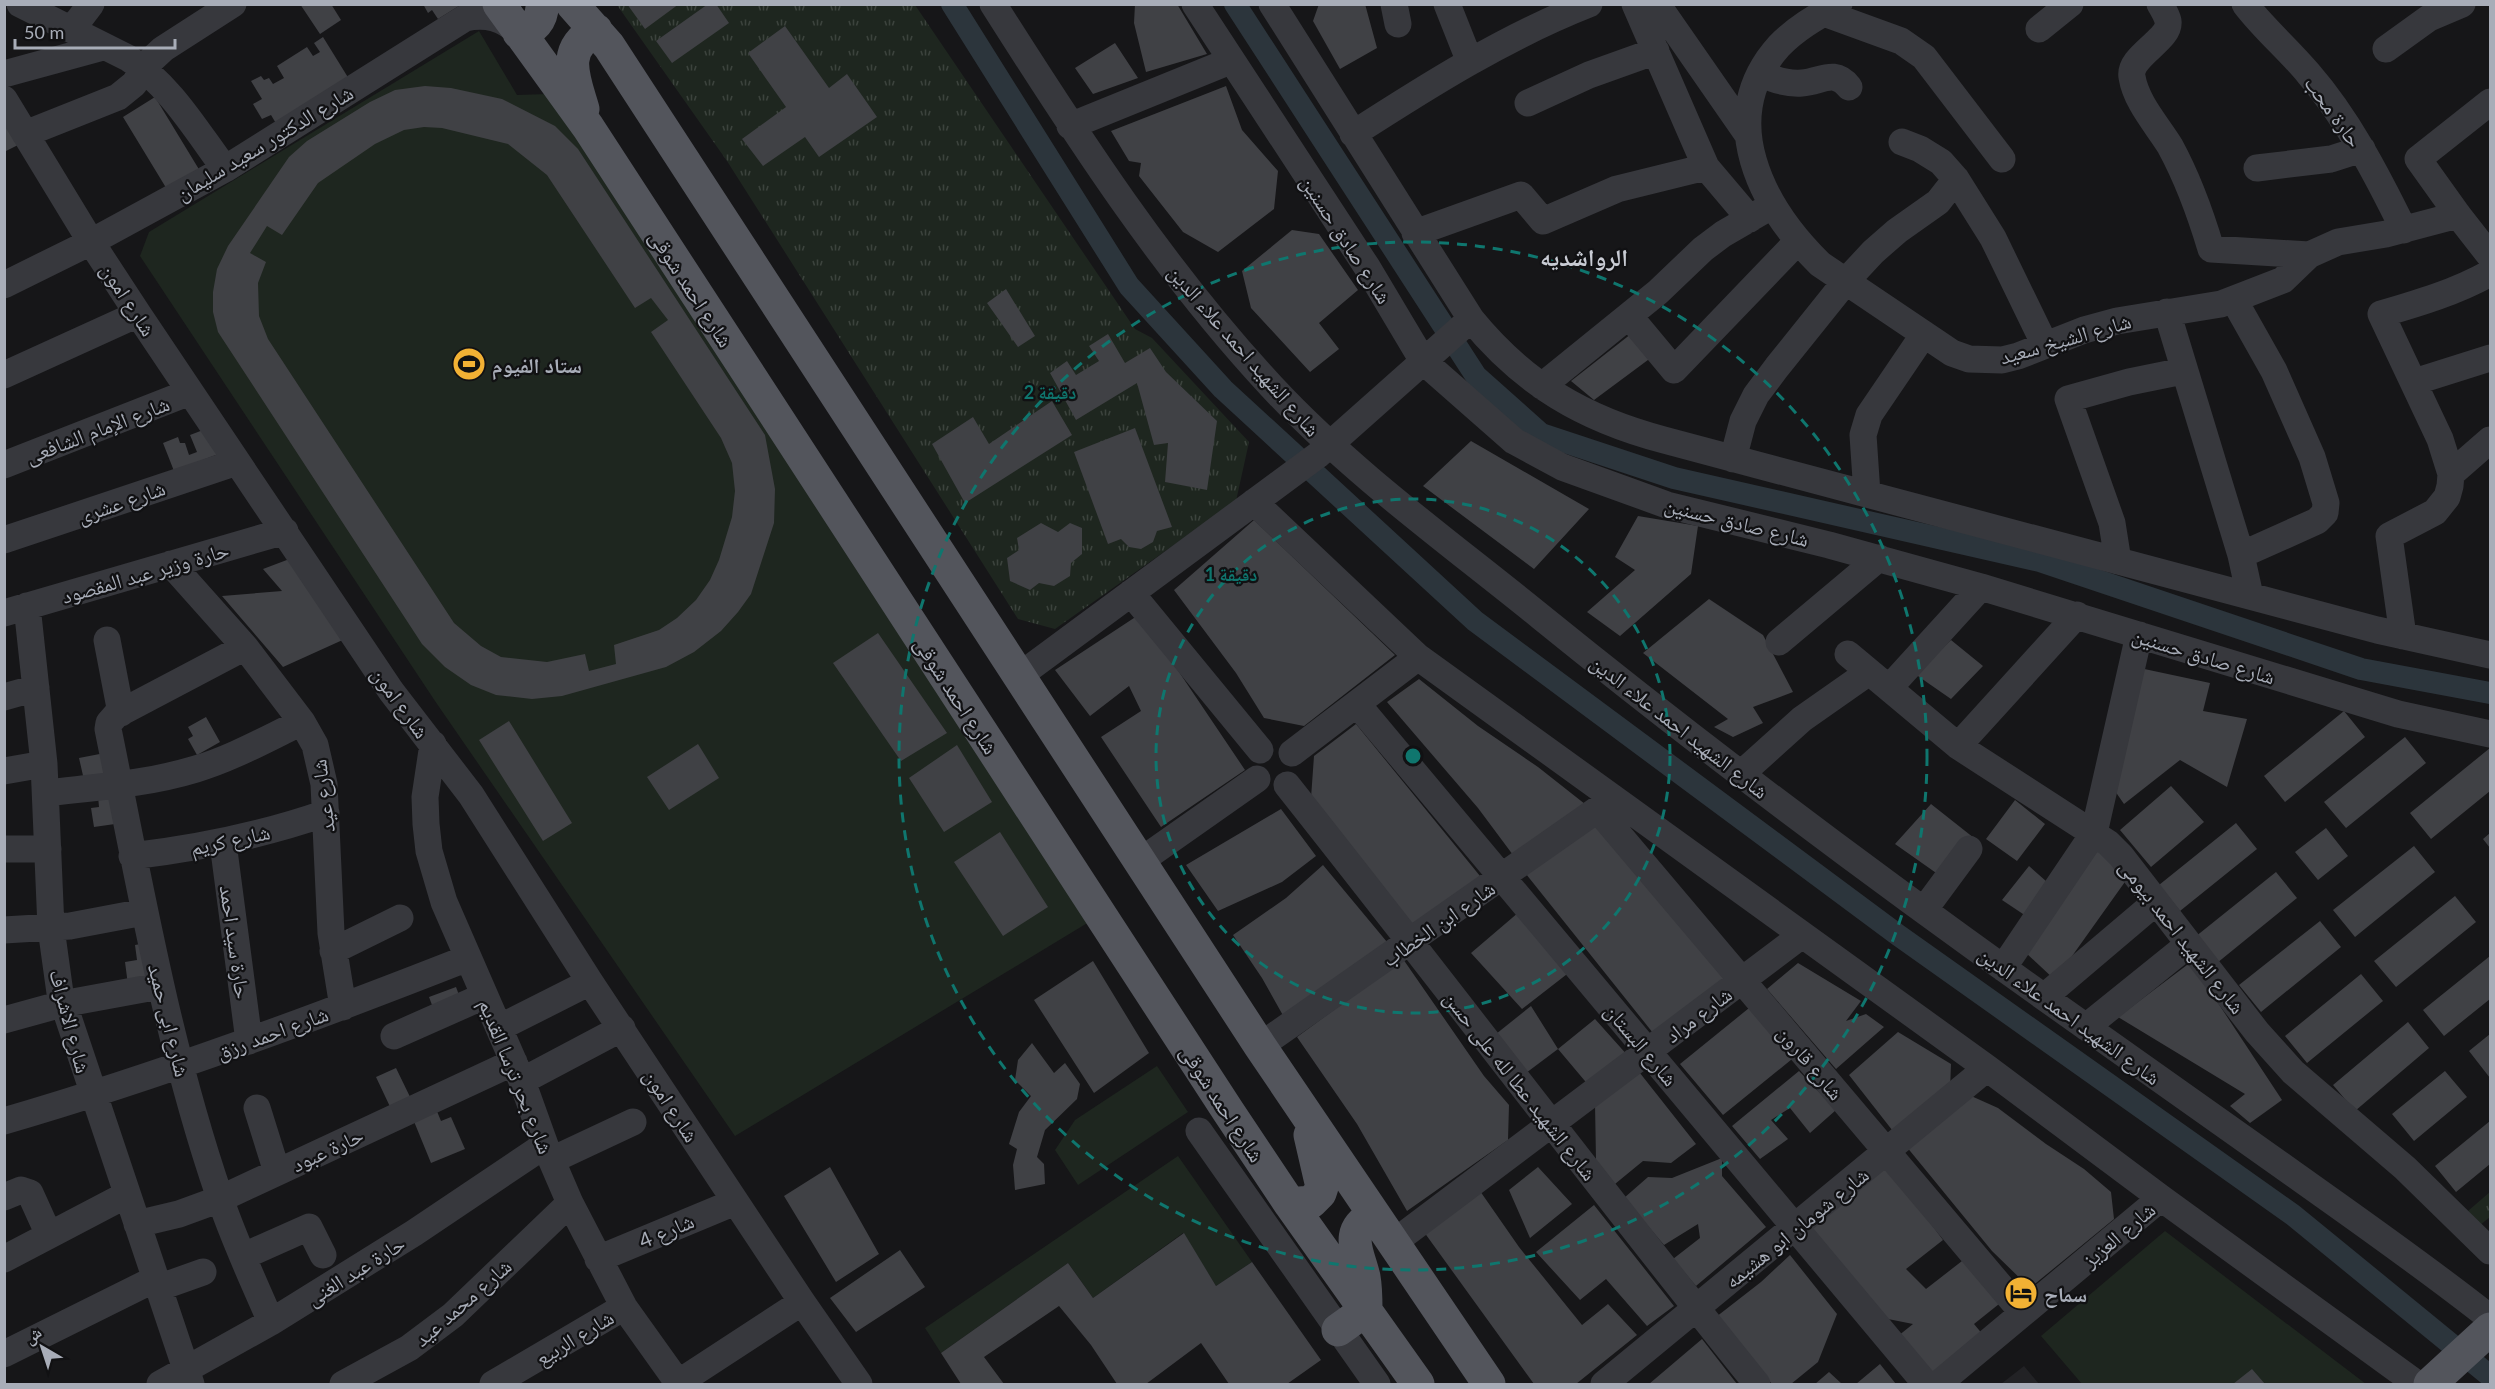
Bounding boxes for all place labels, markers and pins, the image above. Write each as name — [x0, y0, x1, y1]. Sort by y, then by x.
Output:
sports icon: ستاد الفيوم — [451, 346, 487, 382]
place label: ستاد الفيوم — [492, 352, 582, 380]
centre of rings — [1403, 746, 1423, 766]
hotel icon: سماح — [2003, 1275, 2039, 1311]
place label: سماح — [2044, 1281, 2087, 1308]

